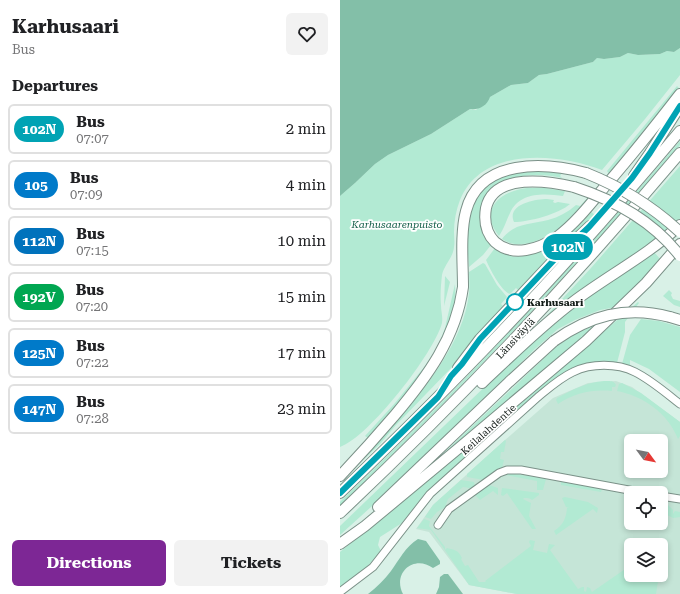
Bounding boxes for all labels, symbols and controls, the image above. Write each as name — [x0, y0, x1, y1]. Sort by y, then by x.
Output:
button: heart — [286, 13, 328, 55]
text: Karhusaari — [12, 15, 119, 38]
text: Bus — [12, 42, 35, 57]
text: Departures — [12, 77, 98, 95]
text: Bus — [76, 113, 105, 131]
text: 2 min — [286, 120, 326, 138]
text: 102N — [22, 121, 56, 137]
text: 07:07 — [76, 131, 109, 146]
text: Bus — [70, 169, 98, 187]
text: 4 min — [286, 176, 326, 194]
text: 105 — [24, 177, 48, 193]
text: 07:09 — [70, 187, 102, 202]
park label: Karhusaarenpuisto — [351, 219, 443, 230]
text: Bus — [76, 225, 105, 243]
text: 10 min — [277, 232, 326, 250]
text: 112N — [22, 233, 56, 249]
line badge: 102N — [540, 234, 596, 260]
text: 102N — [551, 239, 585, 255]
text: 07:15 — [76, 243, 109, 258]
text: Bus — [76, 281, 104, 299]
text: 15 min — [277, 288, 326, 306]
text: 192V — [22, 289, 56, 305]
marker: Karhusaari — [506, 293, 524, 311]
place label: Karhusaari — [527, 297, 584, 308]
text: 07:20 — [76, 299, 108, 314]
street label: Länsiväylä — [494, 315, 537, 361]
text: Bus — [76, 337, 105, 355]
text: 17 min — [277, 344, 326, 362]
text: 125N — [22, 345, 56, 361]
text: 07:22 — [76, 355, 109, 370]
text: Bus — [76, 393, 105, 411]
text: 23 min — [277, 400, 326, 418]
text: 147N — [22, 401, 56, 417]
street label: Keilalahdentie — [459, 402, 518, 457]
text: 07:28 — [76, 411, 109, 426]
north arrow — [624, 434, 668, 478]
map controls — [624, 434, 668, 582]
button: locate — [624, 486, 668, 530]
button: layers — [624, 538, 668, 582]
button: Directions — [12, 540, 166, 586]
button: Tickets — [174, 540, 328, 586]

